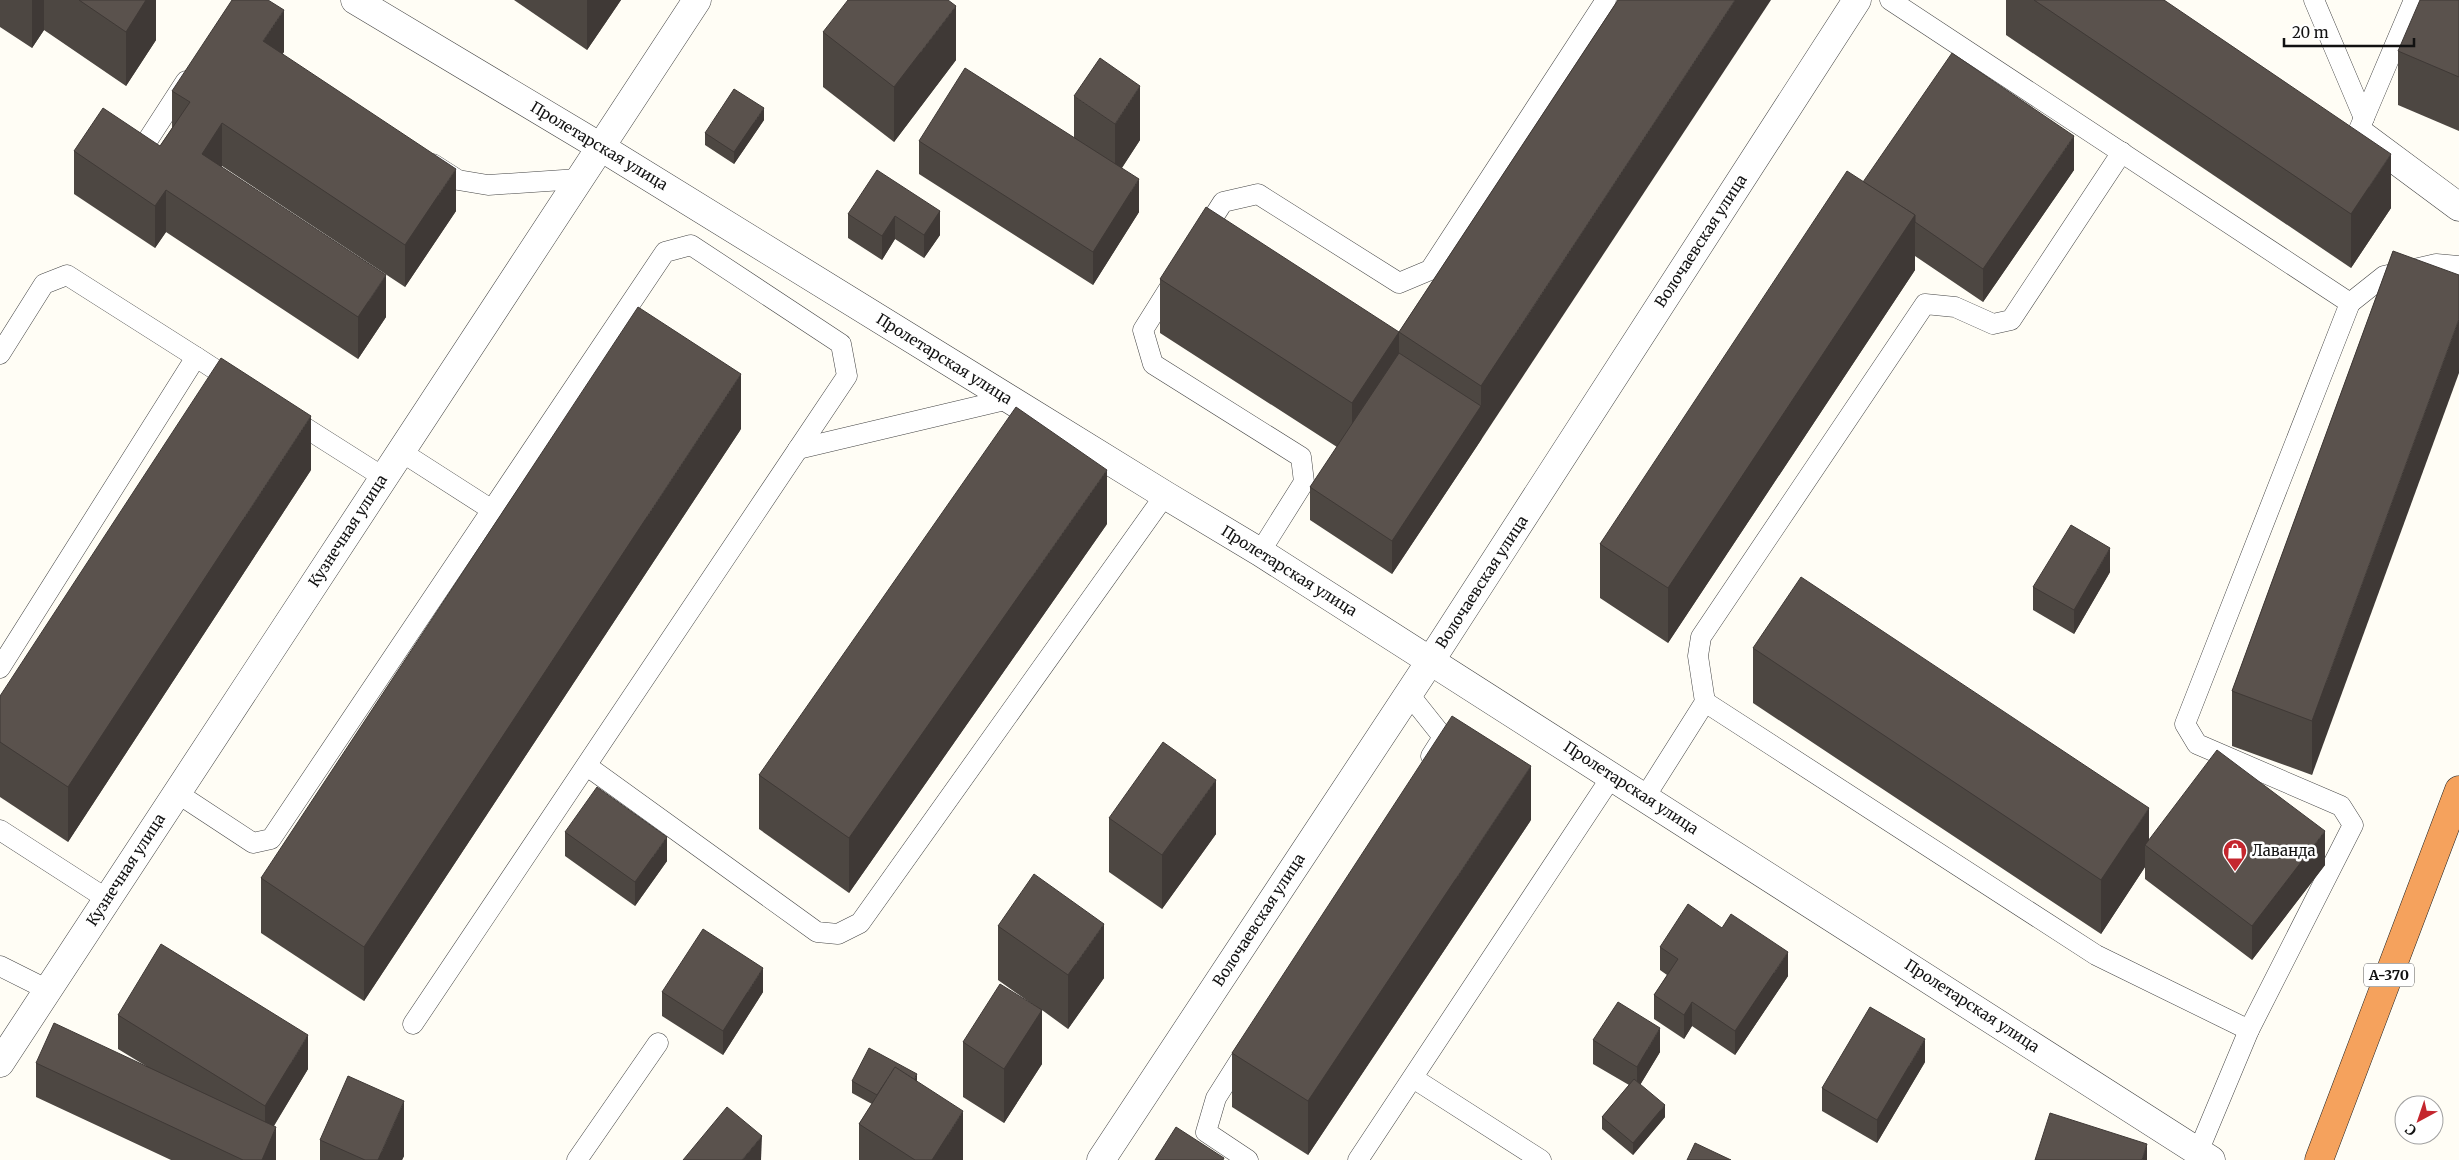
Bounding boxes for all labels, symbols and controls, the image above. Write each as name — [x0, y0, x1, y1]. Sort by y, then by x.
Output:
scale bar — [2284, 15, 2414, 47]
text: 20 m — [2292, 23, 2329, 42]
street label: Пролетарская улица — [527, 97, 671, 194]
street label: Волочаевская улица — [1650, 171, 1751, 311]
street label: Пролетарская улица — [873, 309, 1016, 408]
street label: Кузнечная улица — [304, 471, 391, 591]
street label: Волочаевская улица — [1431, 512, 1532, 652]
street label: Пролетарская улица — [1218, 521, 1361, 620]
street label: Пролетарская улица — [1560, 737, 1702, 838]
street label: Кузнечная улица — [82, 810, 169, 930]
shop icon: Лаванда — [2222, 838, 2248, 872]
place label: Лаванда — [2252, 841, 2316, 860]
street label: Волочаевская улица — [1208, 850, 1309, 990]
street label: Пролетарская улица — [1901, 955, 2043, 1056]
road number: А-370 — [2364, 964, 2414, 986]
north arrow — [2394, 1095, 2444, 1145]
text: С — [2401, 1120, 2420, 1140]

